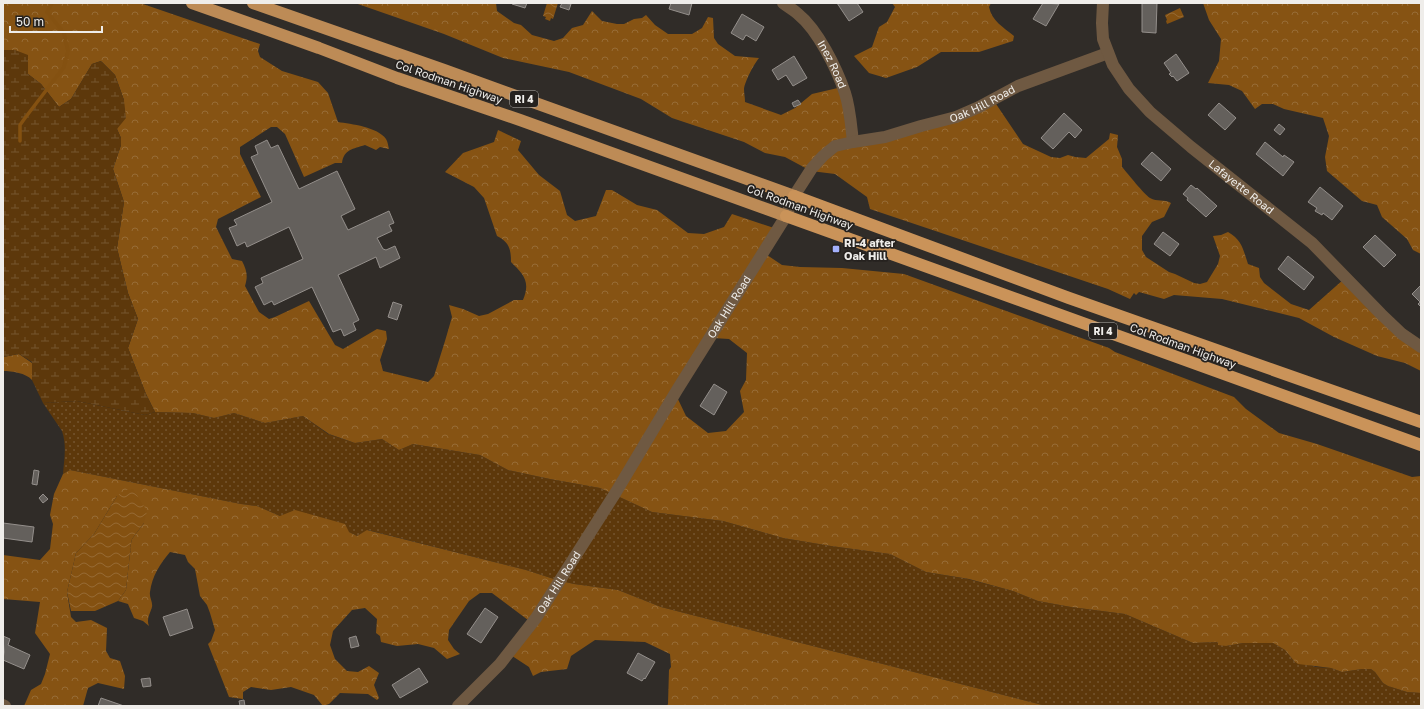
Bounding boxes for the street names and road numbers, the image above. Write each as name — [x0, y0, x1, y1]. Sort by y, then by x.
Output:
street label: Inez Road — [815, 37, 850, 90]
street label: Col Rodman Highway — [394, 57, 504, 106]
street label: Oak Hill Road — [948, 82, 1017, 124]
road number: RI 4 — [510, 91, 538, 107]
street label: Lafayette Road — [1206, 157, 1277, 216]
street label: Col Rodman Highway — [745, 181, 855, 232]
street label: Oak Hill Road — [704, 273, 753, 340]
street label: Col Rodman Highway — [1128, 320, 1238, 371]
road number: RI 4 — [1089, 323, 1117, 339]
street label: Oak Hill Road — [534, 548, 583, 616]

